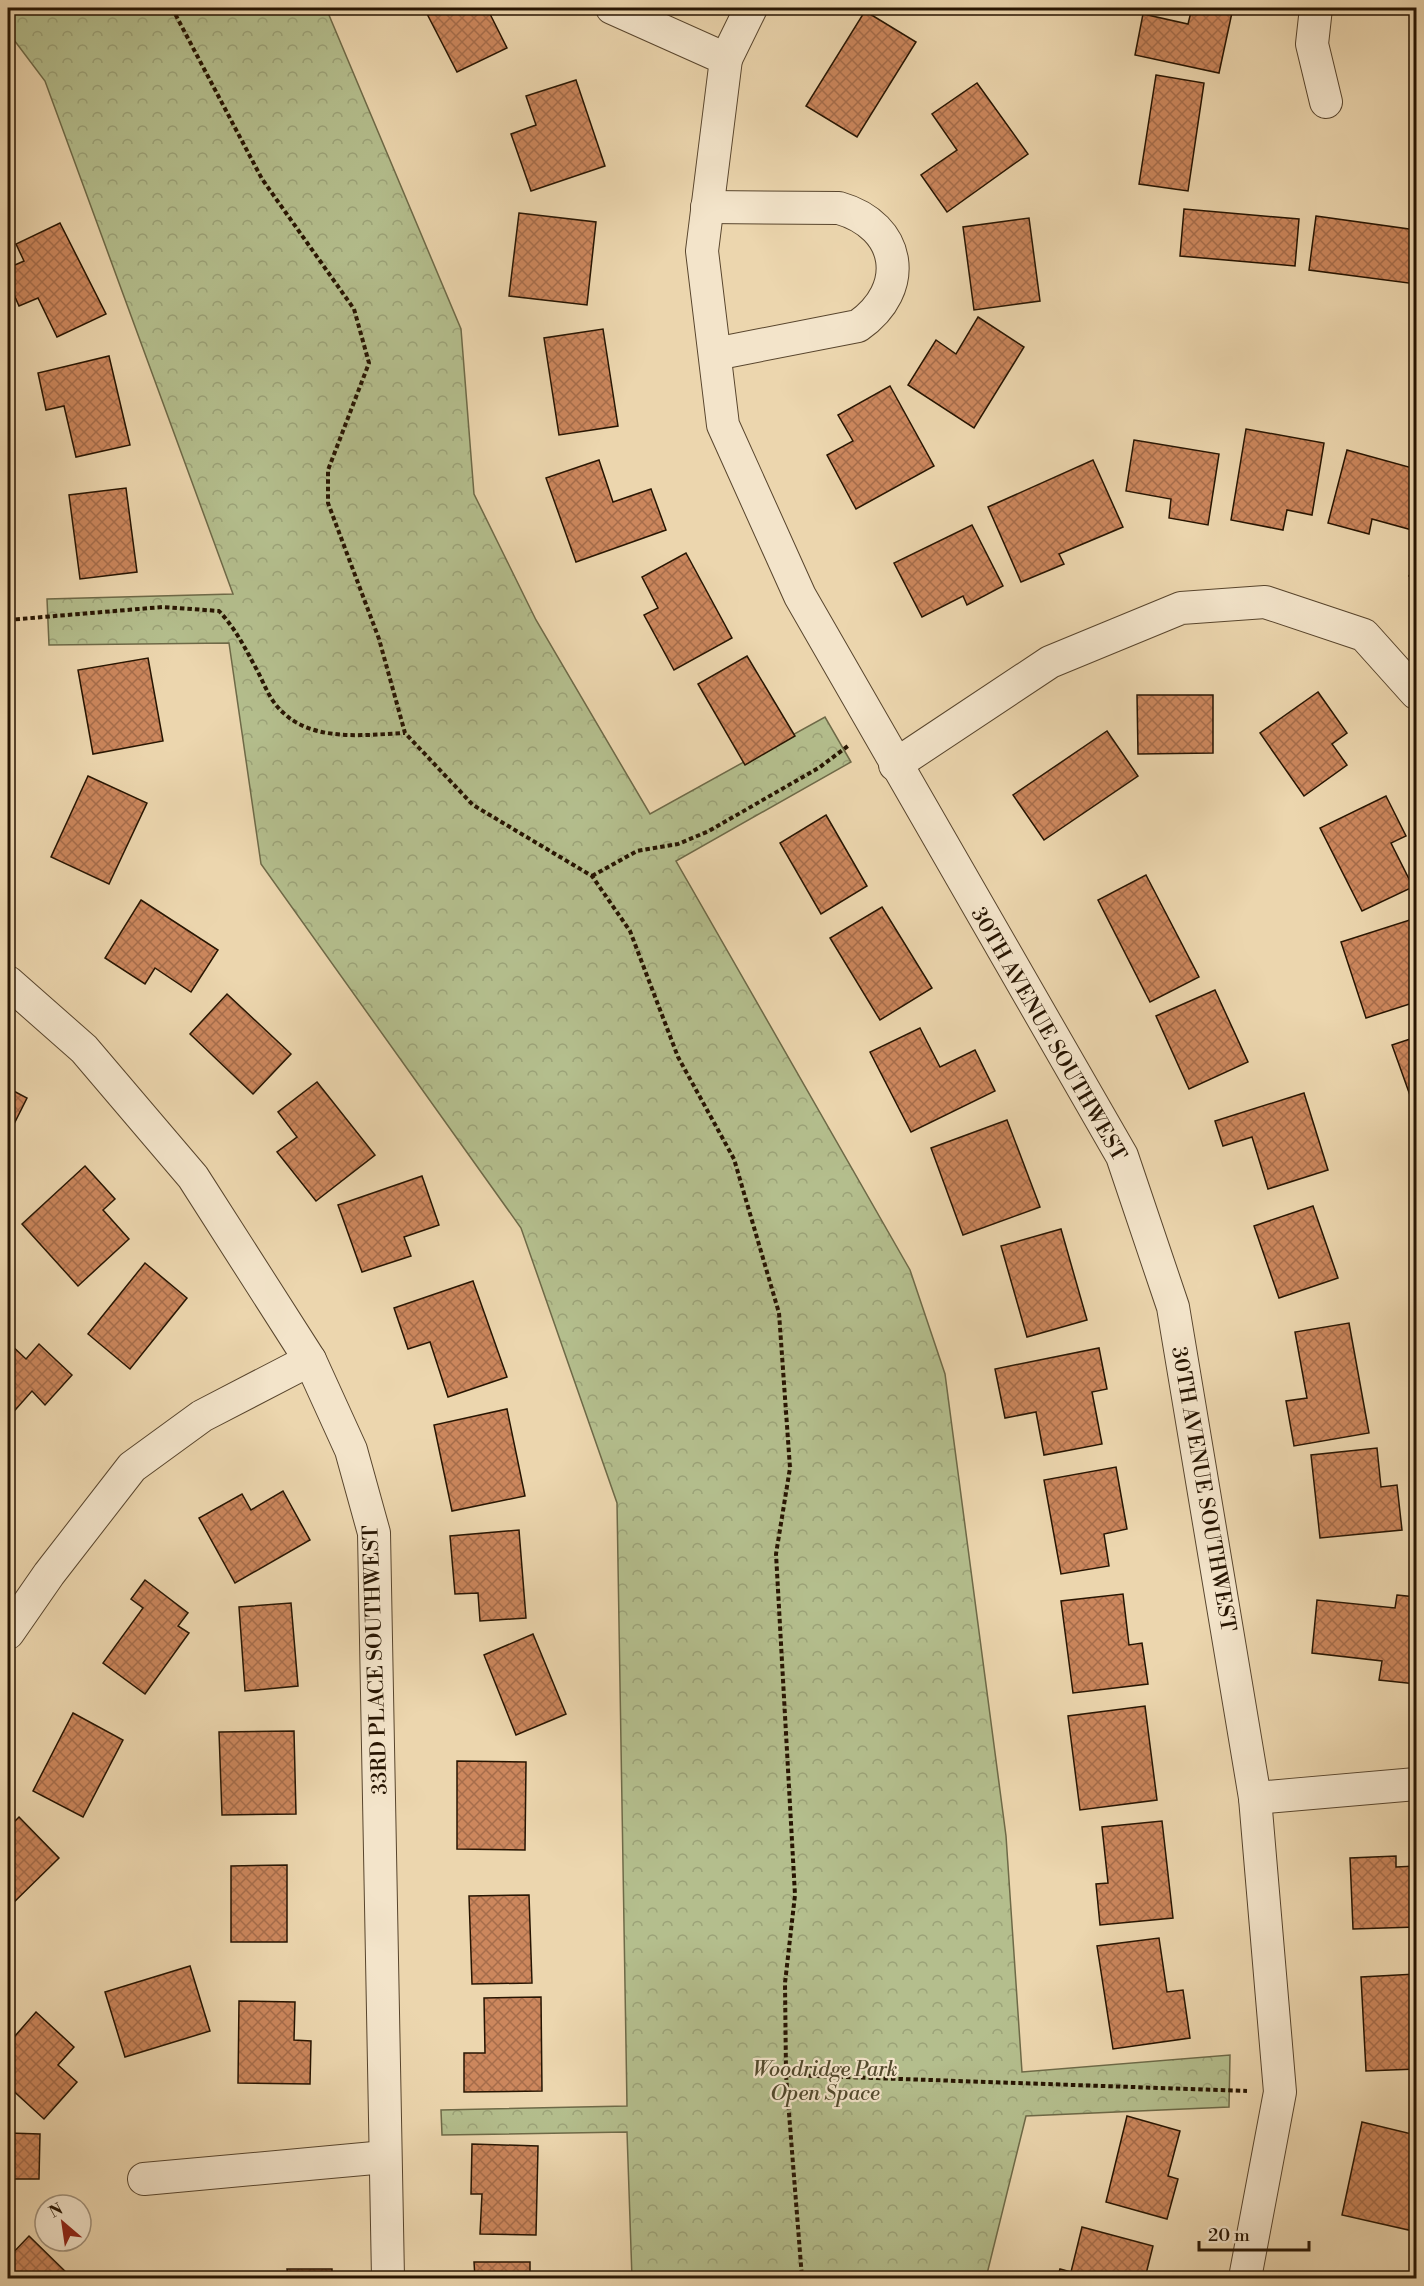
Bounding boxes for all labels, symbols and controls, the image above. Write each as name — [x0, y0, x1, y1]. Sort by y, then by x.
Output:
street label: 30TH AVENUE SOUTHWEST — [965, 903, 1132, 1166]
street label: 30TH AVENUE SOUTHWEST — [1165, 1345, 1241, 1634]
street label: 33RD PLACE SOUTHWEST — [358, 1524, 394, 1795]
park label: Woodridge Park Open Space — [752, 2057, 898, 2107]
north arrow — [33, 2193, 93, 2253]
text: N — [46, 2199, 67, 2223]
scale bar — [1199, 2214, 1308, 2252]
text: 20 m — [1208, 2224, 1250, 2247]

